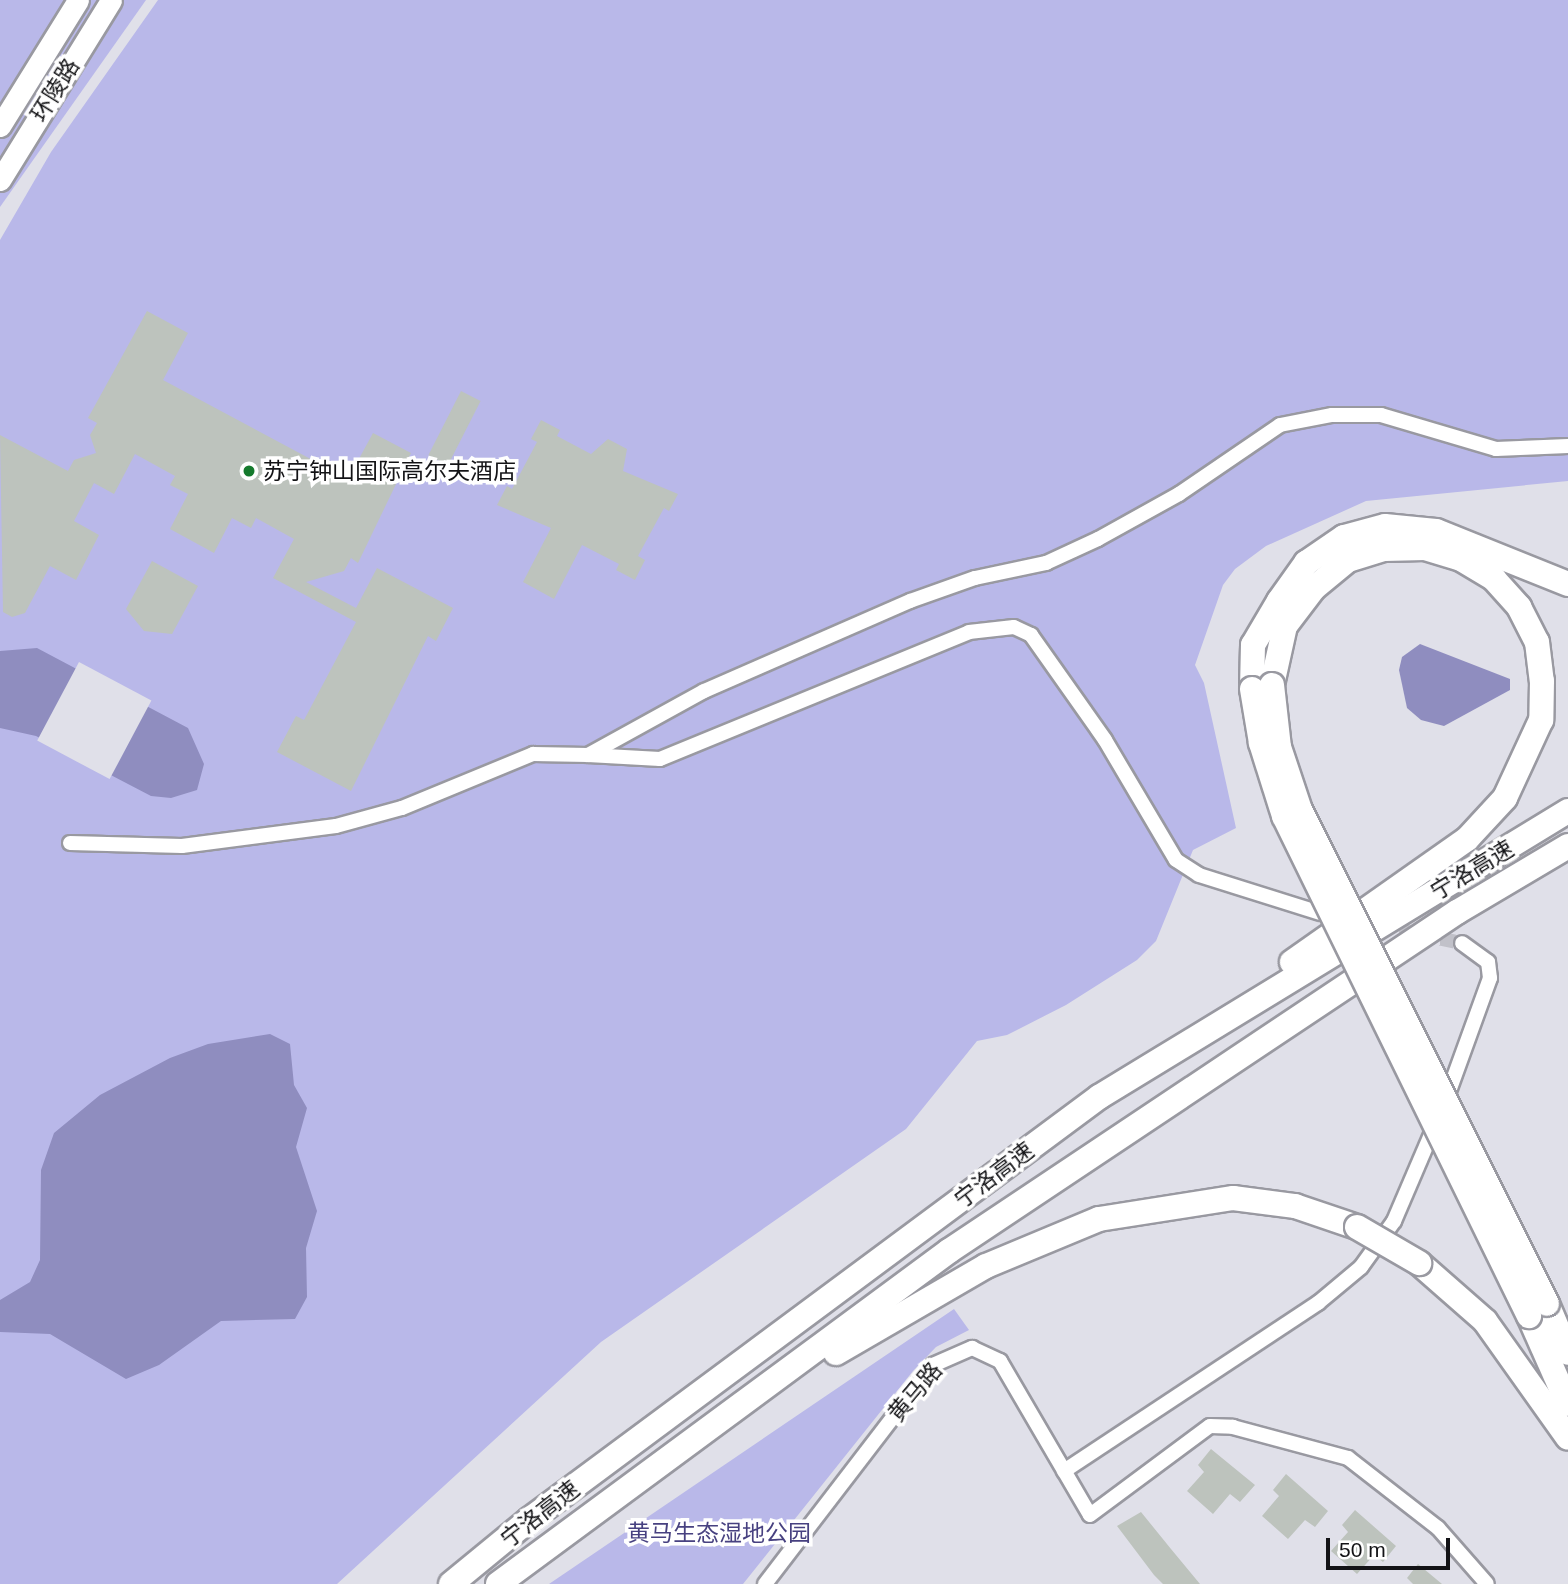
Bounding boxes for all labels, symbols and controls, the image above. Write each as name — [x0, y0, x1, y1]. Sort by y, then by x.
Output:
street label: 环陵路 — [25, 53, 85, 127]
place label: 苏宁钟山国际高尔夫酒店 — [263, 457, 516, 485]
marker: 苏宁钟山国际高尔夫酒店 — [241, 463, 257, 479]
street label: 宁洛高速 — [1425, 834, 1519, 906]
street label: 宁洛高速 — [949, 1136, 1039, 1214]
street label: 黄马路 — [882, 1357, 948, 1427]
street label: 宁洛高速 — [495, 1475, 585, 1553]
park label: 黄马生态湿地公园 — [627, 1519, 811, 1547]
scale bar — [1330, 1524, 1454, 1568]
text: 50 m — [1339, 1538, 1386, 1561]

